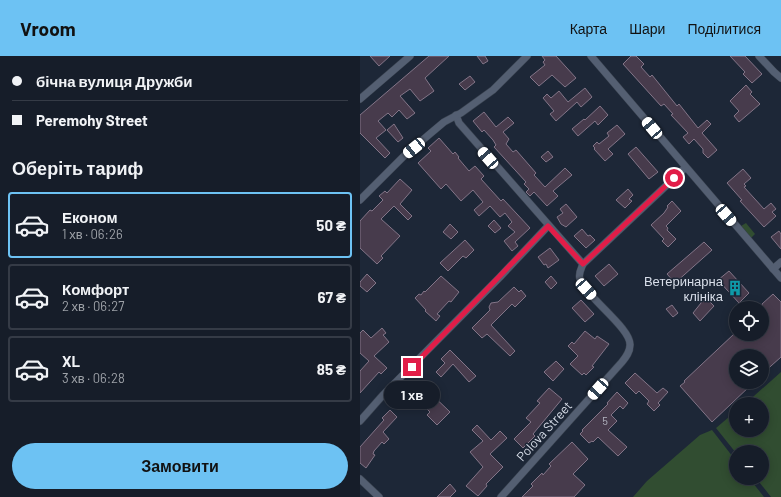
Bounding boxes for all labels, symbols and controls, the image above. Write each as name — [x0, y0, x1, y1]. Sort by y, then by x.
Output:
text: Vroom — [20, 17, 76, 40]
text: Карта — [570, 20, 607, 37]
text: Шари — [629, 20, 665, 37]
text: Поділитися — [687, 20, 761, 37]
text: бічна вулиця Дружби — [36, 72, 193, 90]
text: Peremohy Street — [36, 111, 148, 129]
car — [640, 115, 664, 141]
car — [401, 136, 427, 160]
car — [476, 145, 500, 171]
text: Оберіть тариф — [12, 157, 143, 179]
route start — [665, 169, 683, 187]
car — [714, 202, 738, 228]
icon: car — [14, 207, 50, 243]
text: Економ — [62, 208, 118, 226]
text: 50 ₴ — [316, 216, 346, 234]
text: 1 хв · 06:26 — [62, 226, 123, 242]
place label: Ветеринарна клініка — [644, 273, 724, 304]
car — [574, 276, 598, 302]
icon: car — [14, 279, 50, 315]
building icon: Ветеринарна клініка — [726, 279, 744, 297]
text: Комфорт — [62, 280, 129, 298]
text: 67 ₴ — [318, 288, 346, 306]
text: 2 хв · 06:27 — [62, 298, 124, 314]
map controls — [729, 301, 769, 485]
button: locate — [729, 301, 769, 341]
button: layers — [729, 349, 769, 389]
icon: car — [14, 351, 50, 387]
text: XL — [62, 352, 80, 370]
route end — [403, 358, 421, 376]
text: 85 ₴ — [317, 360, 346, 378]
text: 3 хв · 06:28 — [62, 370, 125, 386]
car — [586, 376, 610, 402]
callout: 1 хв — [384, 381, 440, 409]
text: 1 хв — [401, 387, 423, 403]
button: + — [729, 397, 769, 437]
street label: Polova Street — [513, 398, 575, 464]
house number: 5 — [602, 414, 608, 427]
button: Замовити — [12, 443, 348, 489]
button: − — [729, 445, 769, 485]

